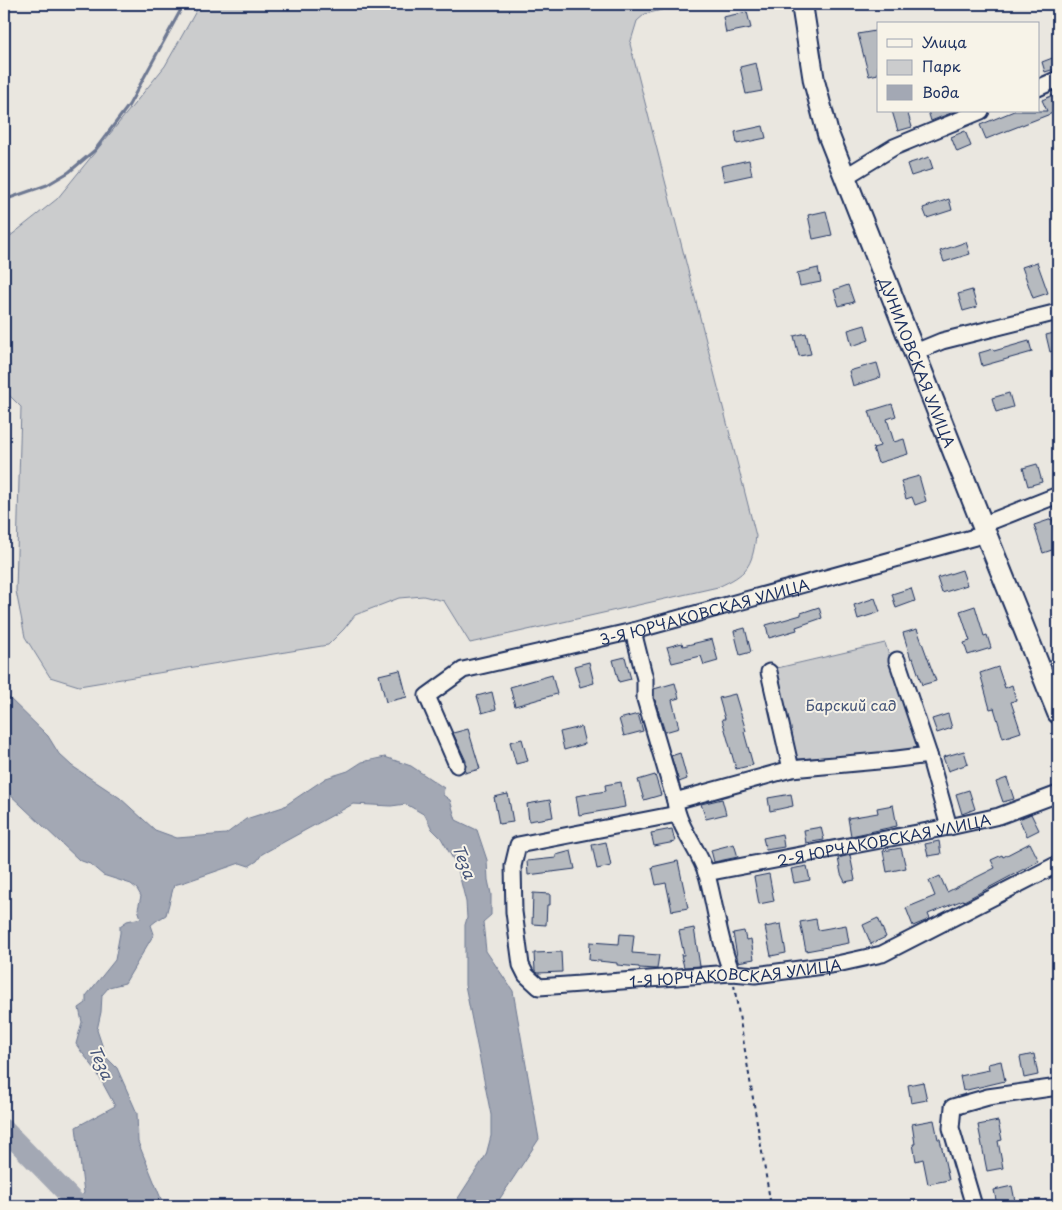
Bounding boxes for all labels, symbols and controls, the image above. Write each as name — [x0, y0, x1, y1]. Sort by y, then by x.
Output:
legend — [877, 22, 1040, 112]
text: Улица — [922, 30, 967, 53]
text: Парк — [922, 54, 961, 77]
text: Вода — [922, 80, 960, 103]
street label: ДУНИЛОВСКАЯ УЛИЦА — [874, 273, 962, 451]
street label: 3-Я ЮРЧАКОВСКАЯ УЛИЦА — [597, 572, 812, 650]
park label: Барский сад — [806, 693, 896, 716]
street label: 2-Я ЮРЧАКОВСКАЯ УЛИЦА — [775, 807, 993, 871]
water label: Теза — [447, 840, 483, 883]
street label: 1-Я ЮРЧАКОВСКАЯ УЛИЦА — [628, 952, 843, 992]
water label: Теза — [84, 1041, 121, 1084]

